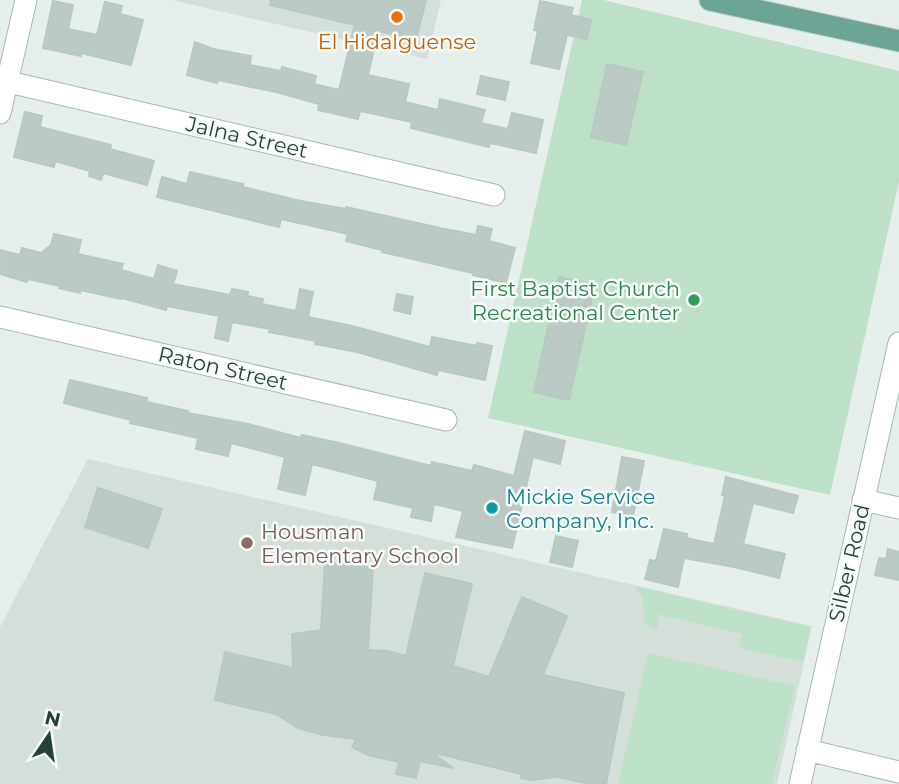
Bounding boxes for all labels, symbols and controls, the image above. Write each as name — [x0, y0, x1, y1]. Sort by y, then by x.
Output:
marker: El Hidalguense — [389, 9, 405, 25]
place label: El Hidalguense — [318, 29, 476, 54]
street label: Jalna Street — [183, 111, 310, 163]
place label: First Baptist Church Recreational Center — [470, 276, 680, 325]
marker: First Baptist Church Recreational Center — [686, 292, 702, 308]
street label: Raton Street — [156, 341, 290, 395]
place label: Mickie Service Company, Inc. — [506, 484, 655, 533]
marker: Mickie Service Company, Inc. — [484, 500, 500, 516]
street label: Silber Road — [823, 502, 875, 624]
place label: Housman Elementary School — [261, 519, 459, 568]
marker: Housman Elementary School — [239, 535, 255, 551]
north arrow — [14, 700, 84, 770]
text: N — [43, 706, 63, 732]

